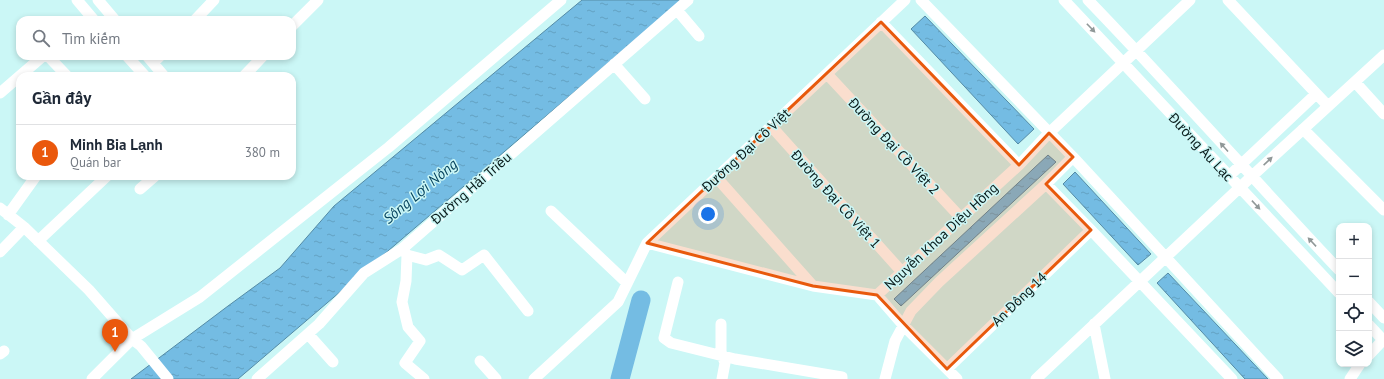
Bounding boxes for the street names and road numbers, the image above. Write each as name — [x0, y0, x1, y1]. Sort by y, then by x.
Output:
street label: Đường Đại Cồ Việt 2 — [844, 93, 944, 198]
street label: Đường Đại Cồ Việt — [697, 104, 794, 196]
street label: Đường Âu Lạc — [1164, 108, 1237, 185]
street label: Đường Đại Cồ Việt 1 — [787, 145, 885, 252]
street label: Đường Hải Triều — [426, 148, 515, 229]
street label: Nguyễn Khoa Diệu Hồng — [880, 179, 1002, 293]
street label: An Đông 14 — [987, 268, 1051, 330]

